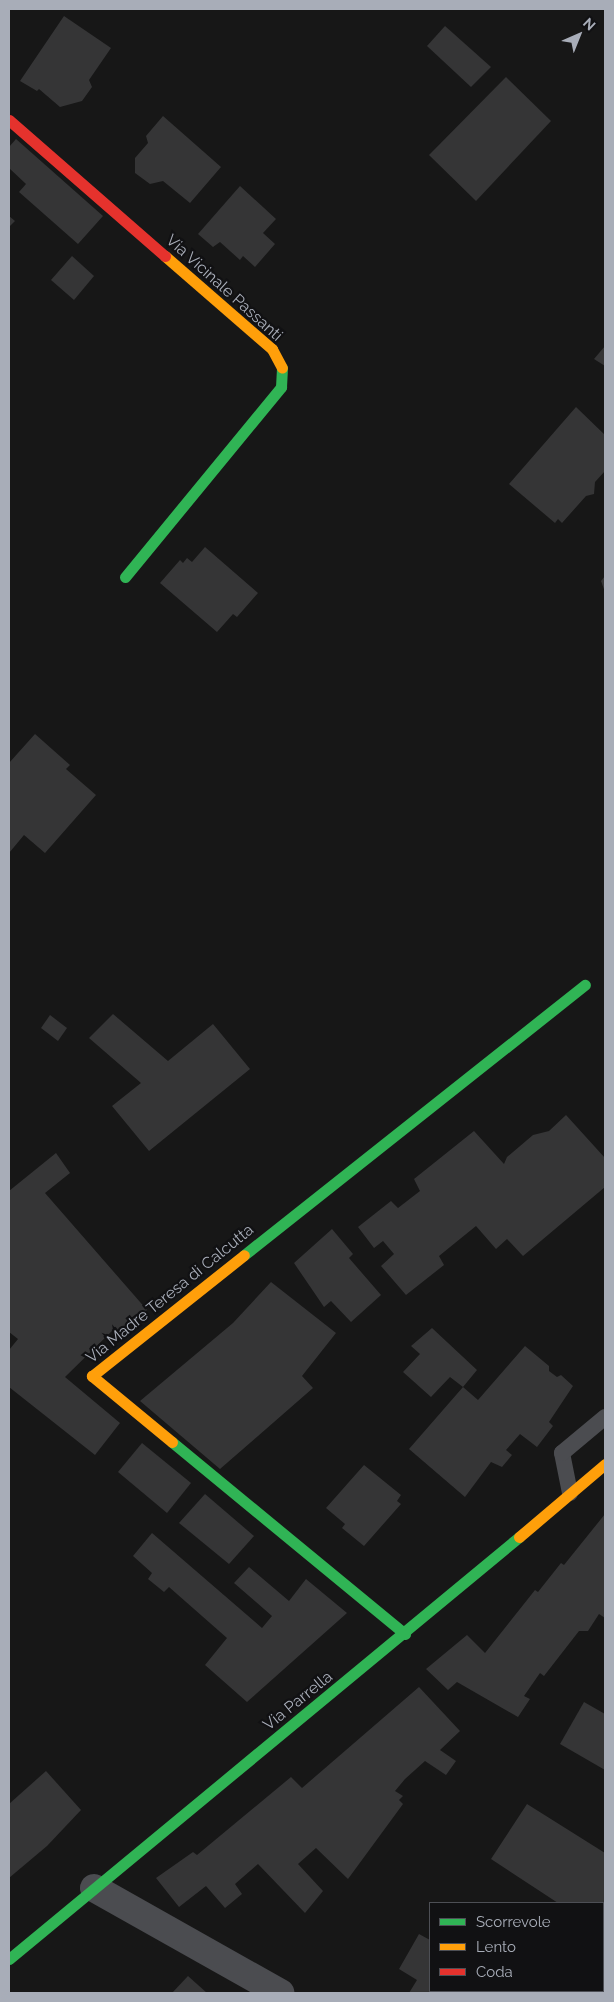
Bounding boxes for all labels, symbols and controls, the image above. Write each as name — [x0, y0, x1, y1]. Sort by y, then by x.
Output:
north arrow — [554, 10, 604, 60]
text: N — [580, 15, 599, 34]
street label: Via Vicinale Passanti — [162, 231, 286, 345]
street label: Via Madre Teresa di Calcutta — [82, 1220, 258, 1368]
street label: Via Parrella — [260, 1667, 336, 1735]
legend — [429, 1902, 604, 1992]
text: Scorrevole — [476, 1913, 551, 1931]
text: Lento — [476, 1938, 516, 1956]
text: Coda — [476, 1963, 513, 1981]

